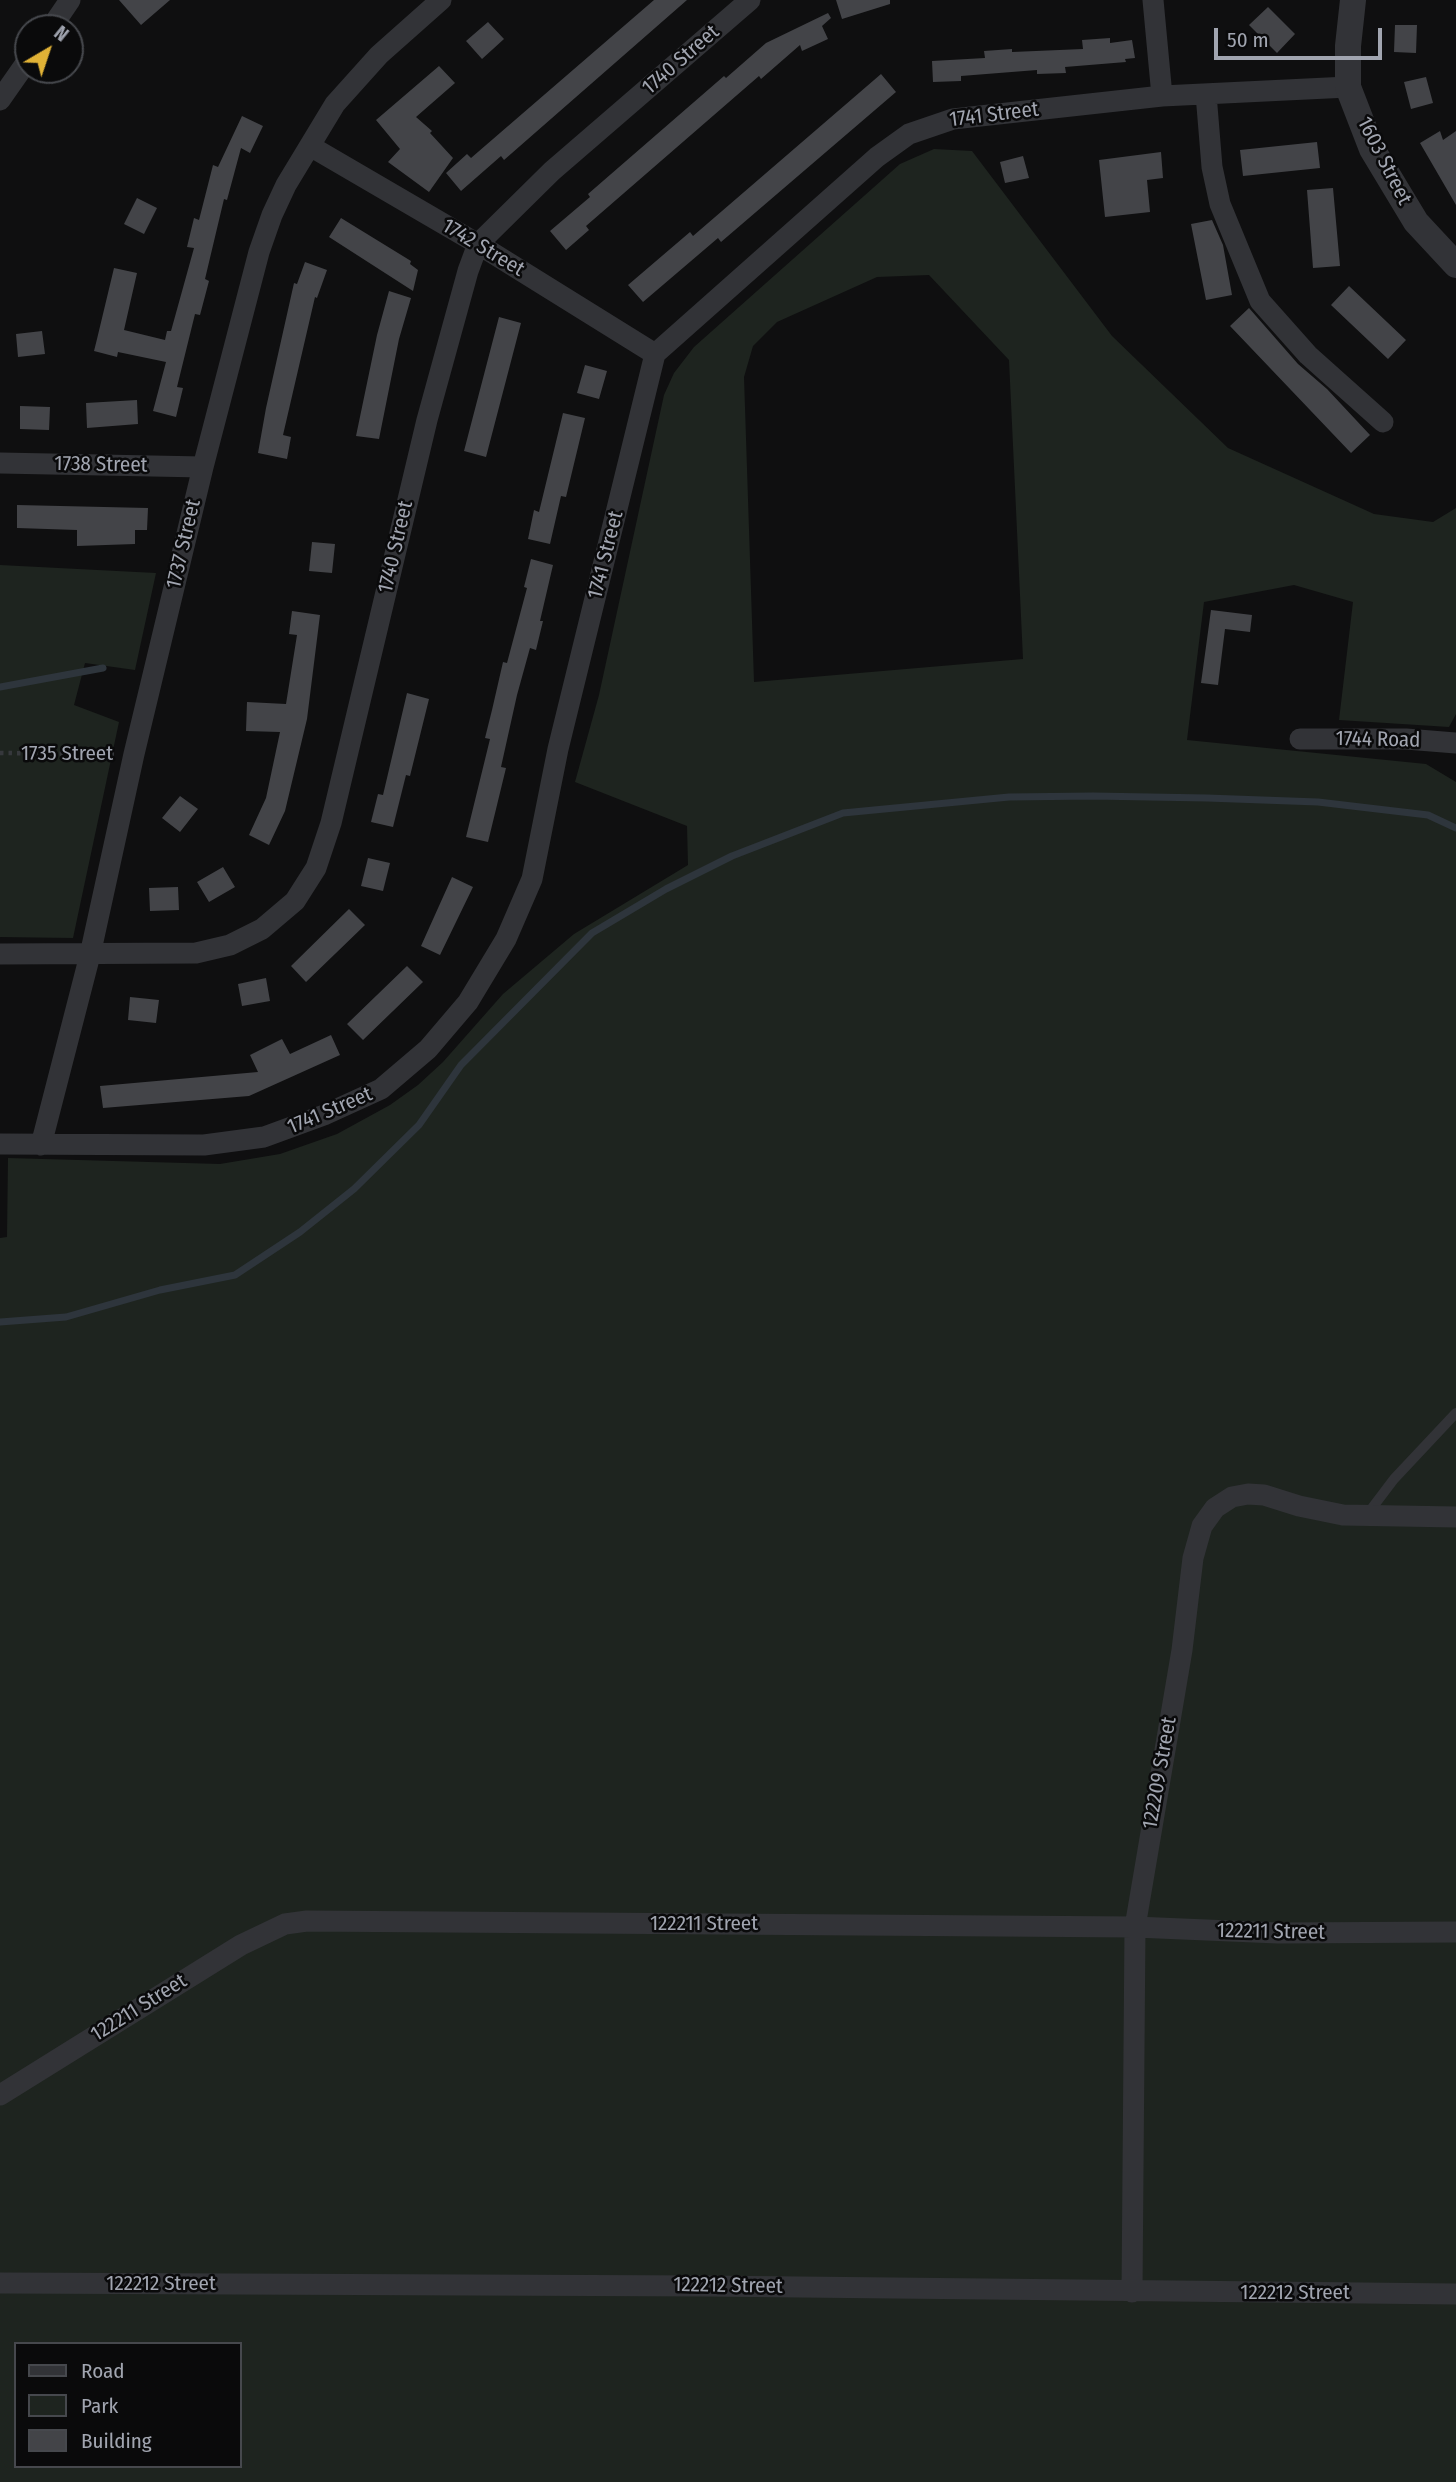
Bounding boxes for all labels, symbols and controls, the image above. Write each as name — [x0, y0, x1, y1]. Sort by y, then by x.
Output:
north arrow — [14, 14, 84, 84]
scale bar — [1218, 14, 1386, 58]
street label: 1740 Street — [637, 20, 725, 100]
text: N — [50, 21, 73, 46]
text: 50 m — [1227, 27, 1269, 53]
street label: 1741 Street — [948, 97, 1040, 133]
street label: 1603 Street — [1351, 113, 1417, 209]
street label: 1742 Street — [437, 214, 529, 282]
street label: 1738 Street — [54, 452, 148, 478]
street label: 1737 Street — [161, 497, 207, 591]
street label: 1740 Street — [373, 499, 419, 595]
street label: 1741 Street — [583, 508, 629, 602]
street label: 1744 Road — [1335, 727, 1421, 753]
street label: 1735 Street — [21, 741, 113, 767]
street label: 1741 Street — [284, 1082, 376, 1140]
street label: 122209 Street — [1138, 1715, 1182, 1831]
street label: 122211 Street — [650, 1911, 758, 1937]
street label: 122211 Street — [1217, 1918, 1325, 1946]
street label: 122211 Street — [86, 1969, 192, 2047]
street label: 122212 Street — [106, 2271, 216, 2297]
street label: 122212 Street — [673, 2272, 783, 2300]
street label: 122212 Street — [1240, 2280, 1350, 2306]
legend — [14, 2342, 242, 2468]
text: Road — [81, 2358, 125, 2384]
text: Park — [81, 2393, 118, 2419]
text: Building — [81, 2428, 152, 2454]

